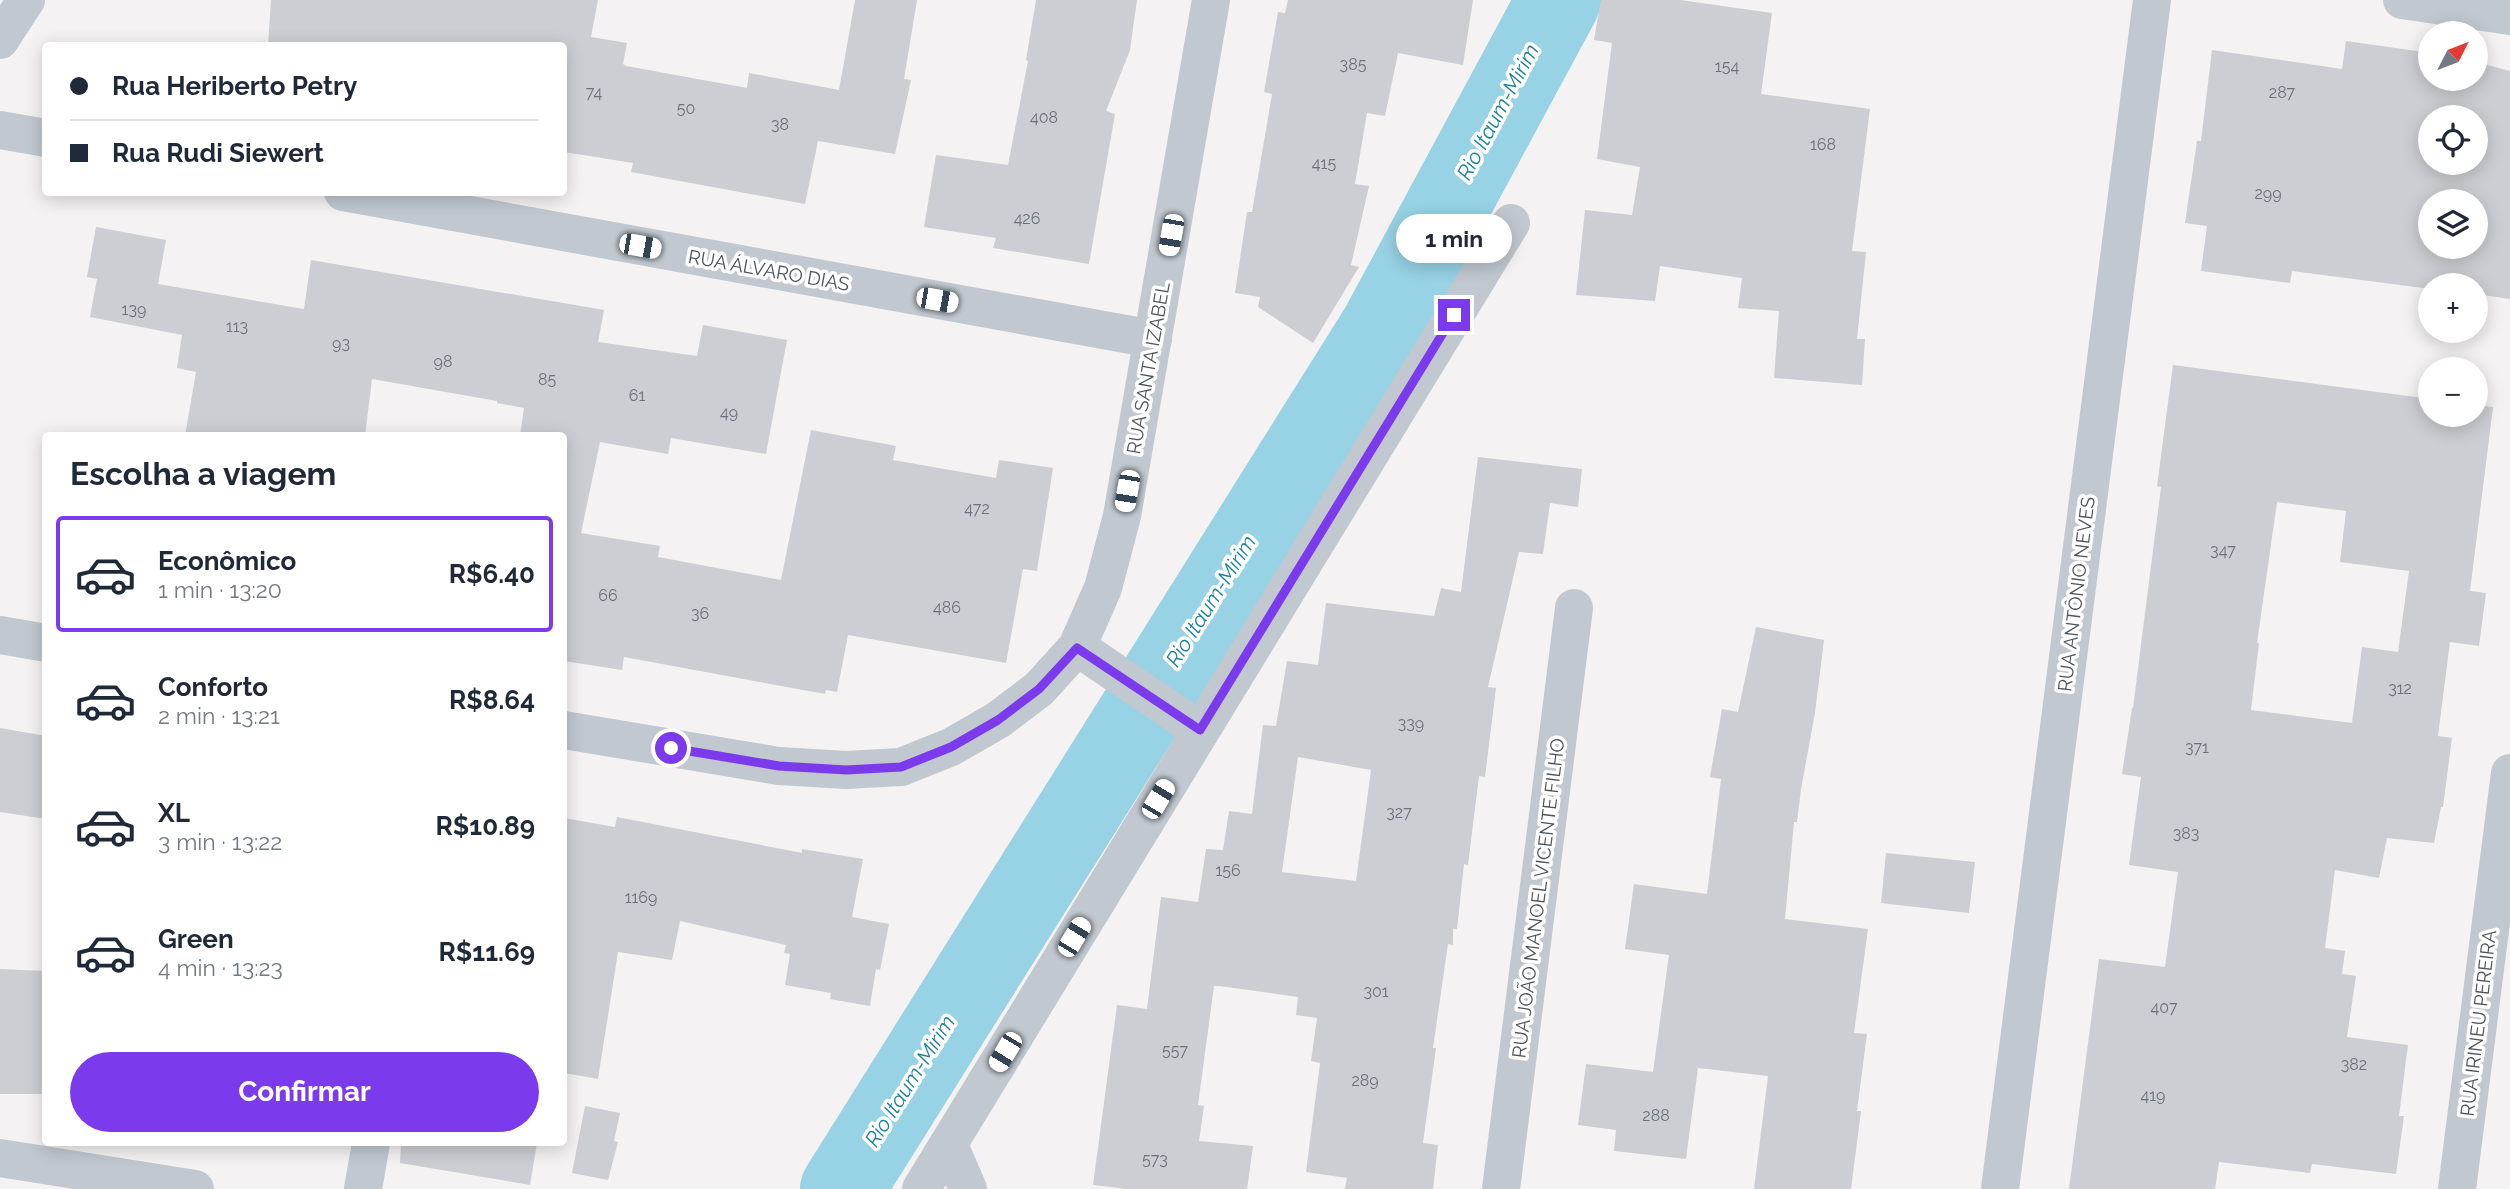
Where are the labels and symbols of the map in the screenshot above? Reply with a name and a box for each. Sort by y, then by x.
north arrow [2418,21,2488,91]
water label: Rio Itaum-Mirim [1451,40,1544,184]
house number: 385 [1340,55,1367,74]
house number: 154 [1715,57,1739,76]
house number: 74 [586,83,602,102]
house number: 287 [2269,83,2296,102]
house number: 50 [677,99,695,118]
house number: 408 [1030,108,1058,127]
house number: 38 [771,115,789,134]
house number: 168 [1810,135,1836,154]
house number: 415 [1312,154,1336,173]
house number: 299 [2254,184,2282,203]
house number: 426 [1014,209,1040,228]
car [1158,212,1185,258]
callout: 1 min [1396,214,1512,262]
car [618,232,663,260]
street label: RUA ÁLVARO DIAS [687,245,851,295]
street label: RUA SANTA IZABEL [1122,280,1174,456]
car [915,286,960,314]
route end [1438,299,1470,331]
house number: 139 [122,300,146,319]
house number: 113 [226,317,248,336]
house number: 93 [332,334,350,353]
house number: 98 [434,352,452,371]
house number: 85 [538,370,556,389]
house number: 61 [629,386,645,405]
house number: 49 [720,403,738,422]
car [1114,468,1141,514]
street label: RUA ANTÔNIO NEVES [2053,495,2099,693]
house number: 472 [964,499,990,518]
water label: Rio Itaum-Mirim [1160,530,1261,671]
house number: 347 [2210,541,2236,560]
house number: 66 [598,586,618,605]
house number: 486 [933,598,961,617]
house number: 36 [691,604,709,623]
house number: 312 [2388,679,2412,698]
house number: 339 [1398,714,1424,733]
route start [655,732,687,764]
street label: RUA JOÃO MANOEL VICENTE FILHO [1507,737,1569,1059]
house number: 371 [2185,738,2209,757]
car [1139,776,1178,822]
house number: 327 [1386,803,1412,822]
house number: 383 [2173,824,2199,843]
house number: 156 [1215,861,1241,880]
house number: 1169 [625,888,657,907]
car [1055,914,1094,960]
street label: RUA IRINEU PEREIRA [2456,928,2500,1118]
house number: 301 [1363,982,1389,1001]
house number: 407 [2151,998,2178,1017]
water label: Rio Itaum-Mirim [859,1010,960,1151]
car [986,1029,1025,1075]
house number: 557 [1162,1041,1188,1060]
house number: 382 [2341,1055,2367,1074]
house number: 289 [1351,1071,1379,1090]
house number: 419 [2141,1086,2165,1105]
house number: 288 [1642,1106,1670,1125]
house number: 573 [1142,1150,1168,1169]

